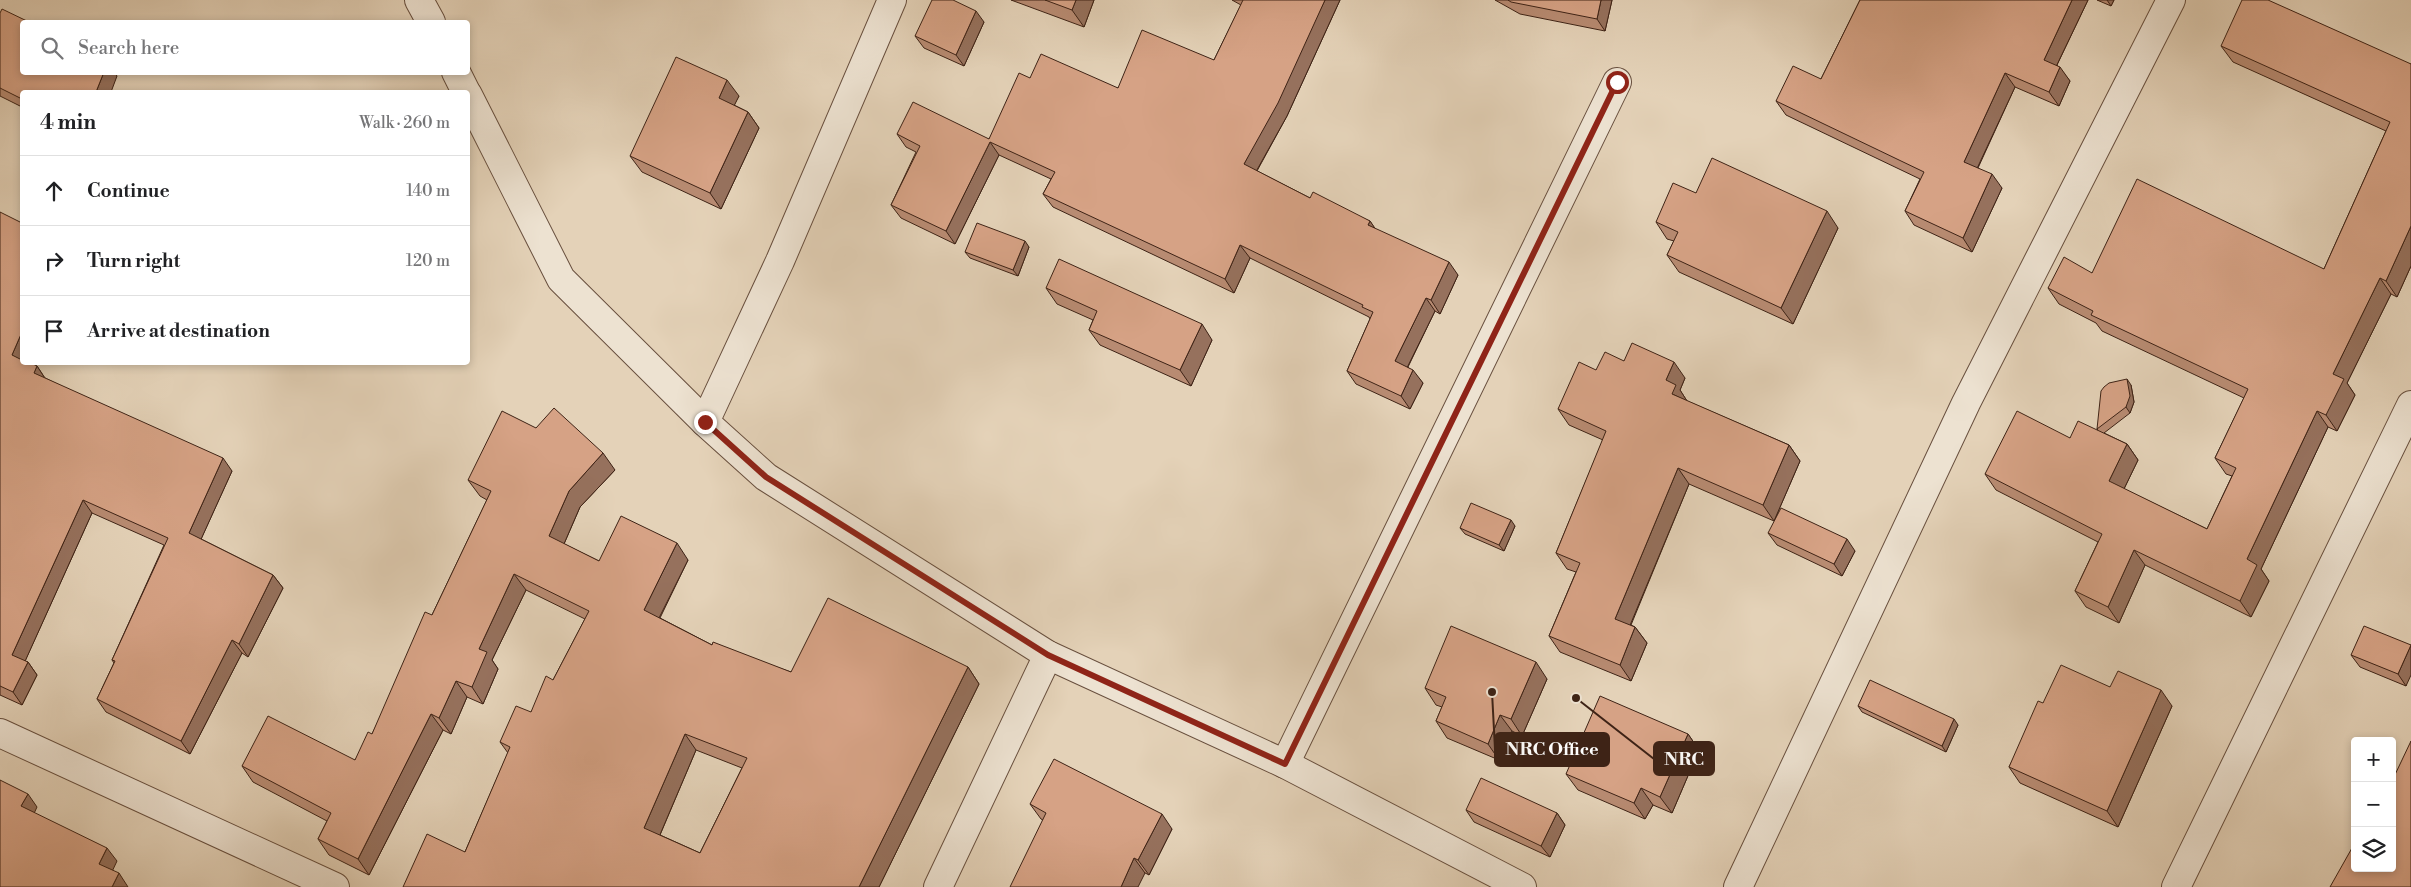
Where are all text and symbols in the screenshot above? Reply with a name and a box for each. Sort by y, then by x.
search box [20,20,470,75]
icon: search [38,34,66,62]
text: Search here [78,36,179,60]
route start [1606,71,1629,94]
text: 4 min [40,110,96,136]
text: Walk · 260 m [359,113,450,133]
icon: ahead [40,177,68,205]
text: Continue [87,179,170,203]
text: 140 m [406,181,450,201]
icon: right [40,247,68,275]
text: Turn right [87,249,180,273]
text: 120 m [406,251,450,271]
icon: arrive [40,317,68,345]
text: Arrive at destination [87,319,270,343]
route end [694,411,717,434]
callout: NRC Office [1495,733,1609,766]
map controls [2351,737,2396,872]
button: + [2351,737,2396,782]
text: NRC Office [1505,738,1599,761]
callout: NRC [1654,742,1714,775]
text: NRC [1664,748,1704,771]
button: − [2351,782,2396,827]
button: layers [2351,827,2396,872]

